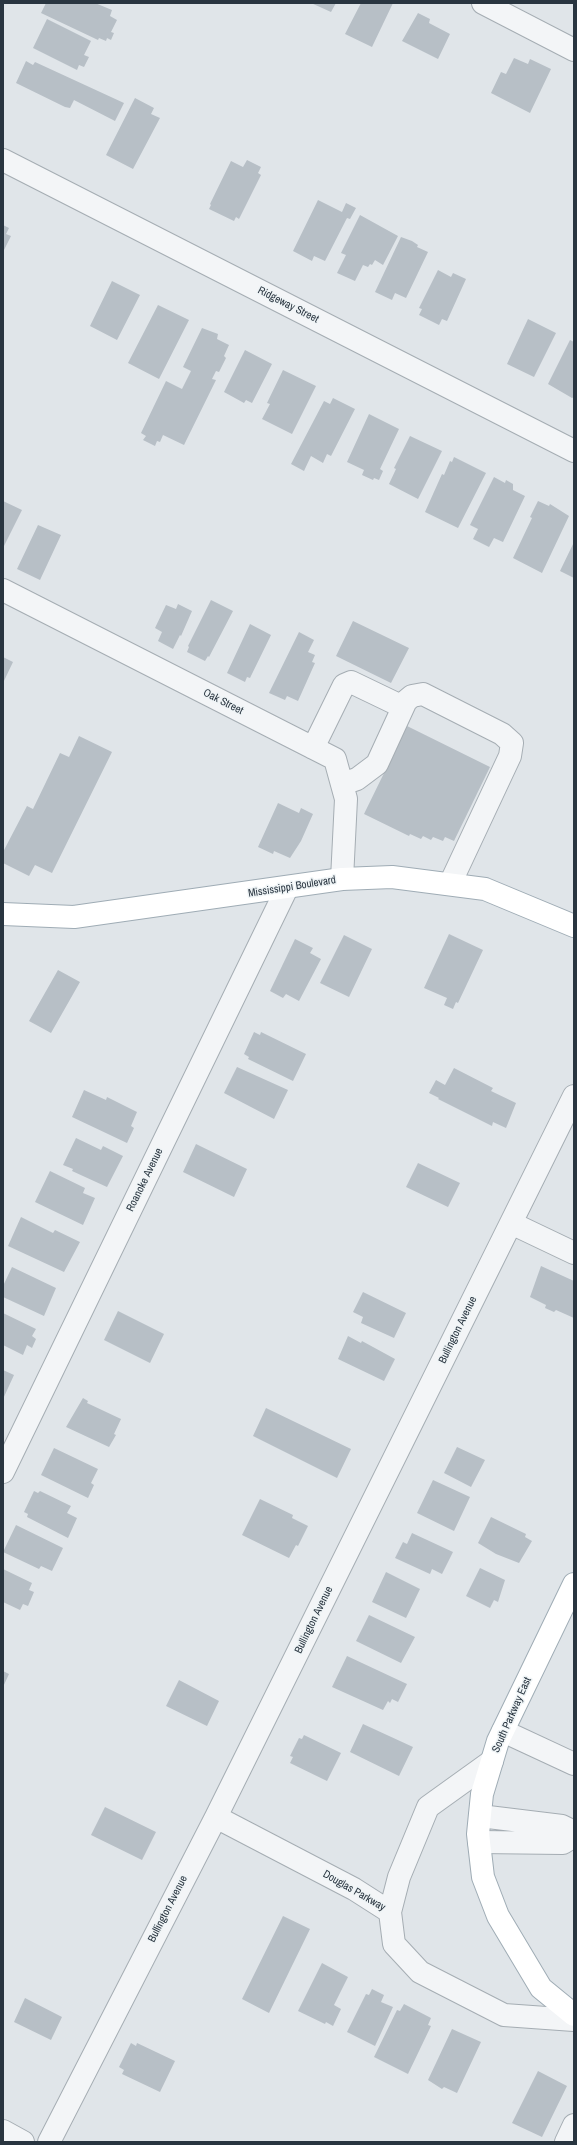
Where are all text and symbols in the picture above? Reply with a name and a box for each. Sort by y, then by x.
street label: Ridgeway Street [255,284,321,326]
street label: Oak Street [201,686,245,718]
street label: Mississippi Boulevard [247,874,337,900]
street label: Roanoke Avenue [124,1146,166,1214]
street label: Bullington Avenue [436,1294,480,1366]
street label: Bullington Avenue [292,1584,336,1656]
street label: South Parkway East [489,1675,535,1755]
street label: Douglas Parkway [320,1868,388,1914]
street label: Bullington Avenue [146,1873,190,1945]

